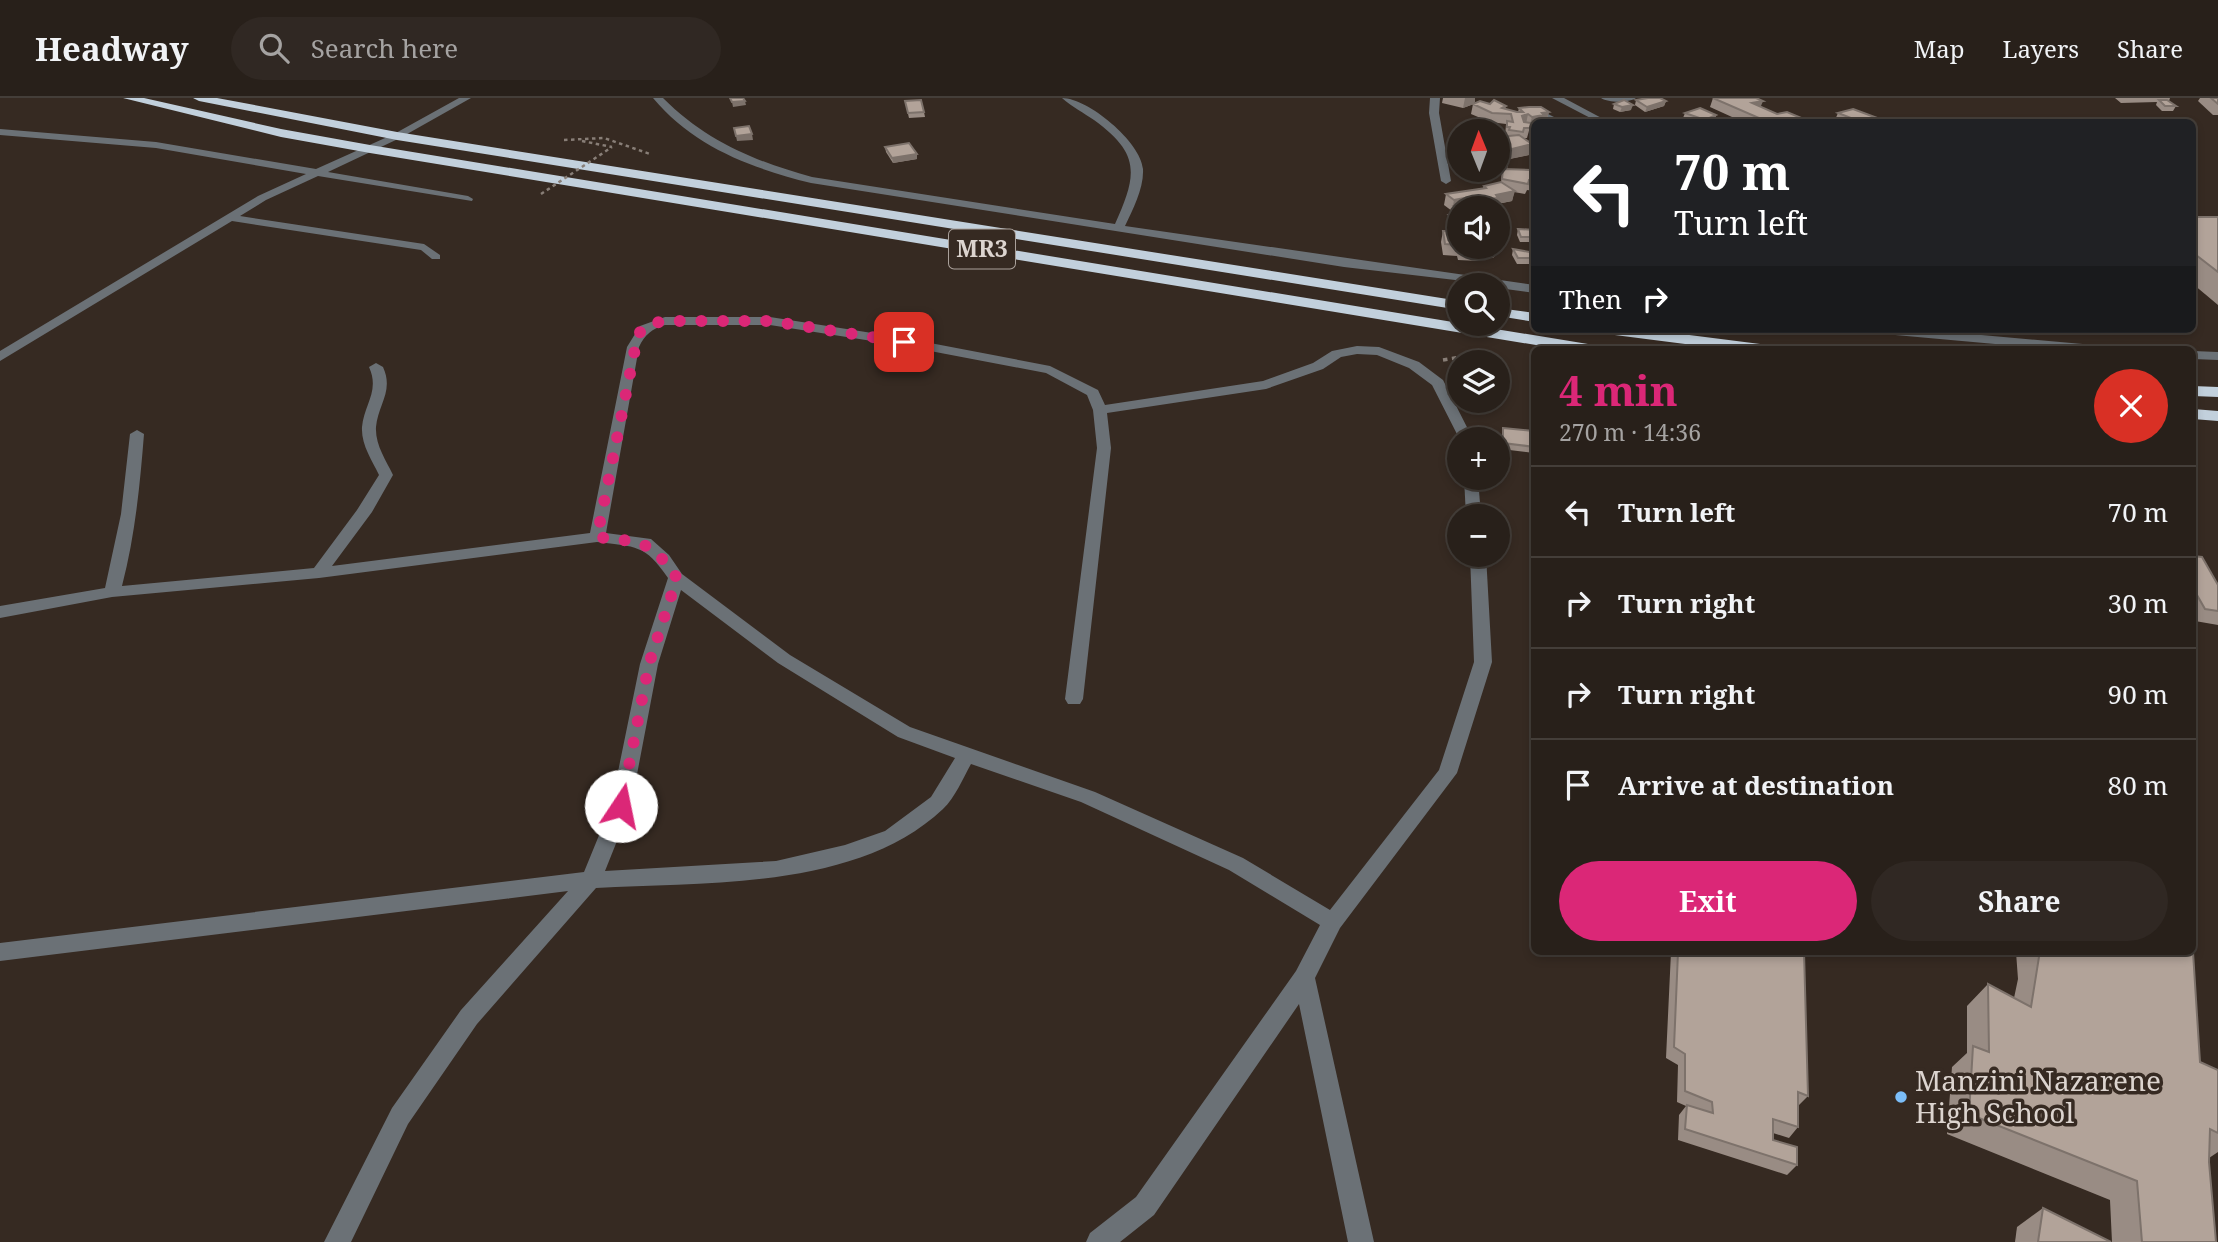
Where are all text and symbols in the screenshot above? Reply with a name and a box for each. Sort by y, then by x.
search box [231,17,721,80]
text: Headway [35,26,189,71]
icon: search [255,29,293,67]
text: Search here [311,30,458,66]
text: Map [1914,32,1965,65]
text: Layers [2003,32,2079,65]
text: Share [2117,32,2183,65]
north arrow [1447,119,1510,182]
map controls [1447,119,1510,567]
text: 70 m [1674,138,1790,204]
icon: left [1559,147,1650,238]
button: sound [1447,196,1510,259]
text: Turn left [1674,201,1808,244]
road number: MR3 [949,230,1015,268]
button: search [1447,273,1510,336]
icon: right [1636,280,1674,318]
text: Then [1559,281,1622,317]
pin [874,312,934,372]
icon: arrive [885,323,923,361]
button: layers [1447,350,1510,413]
text: 4 min [1559,361,1678,418]
button: close [2094,369,2168,443]
text: 270 m · 14:36 [1559,416,1701,448]
button: + [1447,427,1510,490]
icon: left [1559,493,1597,531]
text: Turn left [1618,494,1735,530]
text: 70 m [2108,494,2168,530]
button: − [1447,504,1510,567]
icon: right [1559,584,1597,622]
text: Turn right [1618,585,1755,621]
text: 30 m [2108,585,2168,621]
icon: right [1559,675,1597,713]
text: Turn right [1618,676,1755,712]
text: 90 m [2108,676,2168,712]
icon: arrive [1559,766,1597,804]
text: Arrive at destination [1618,767,1894,803]
text: 80 m [2108,767,2168,803]
position arrow [584,769,658,843]
button: Exit [1559,861,1857,941]
button: Share [1871,861,2168,941]
place label: Manzini Nazarene High School [1915,1061,2161,1131]
marker: Manzini Nazarene High School [1893,1089,1909,1105]

